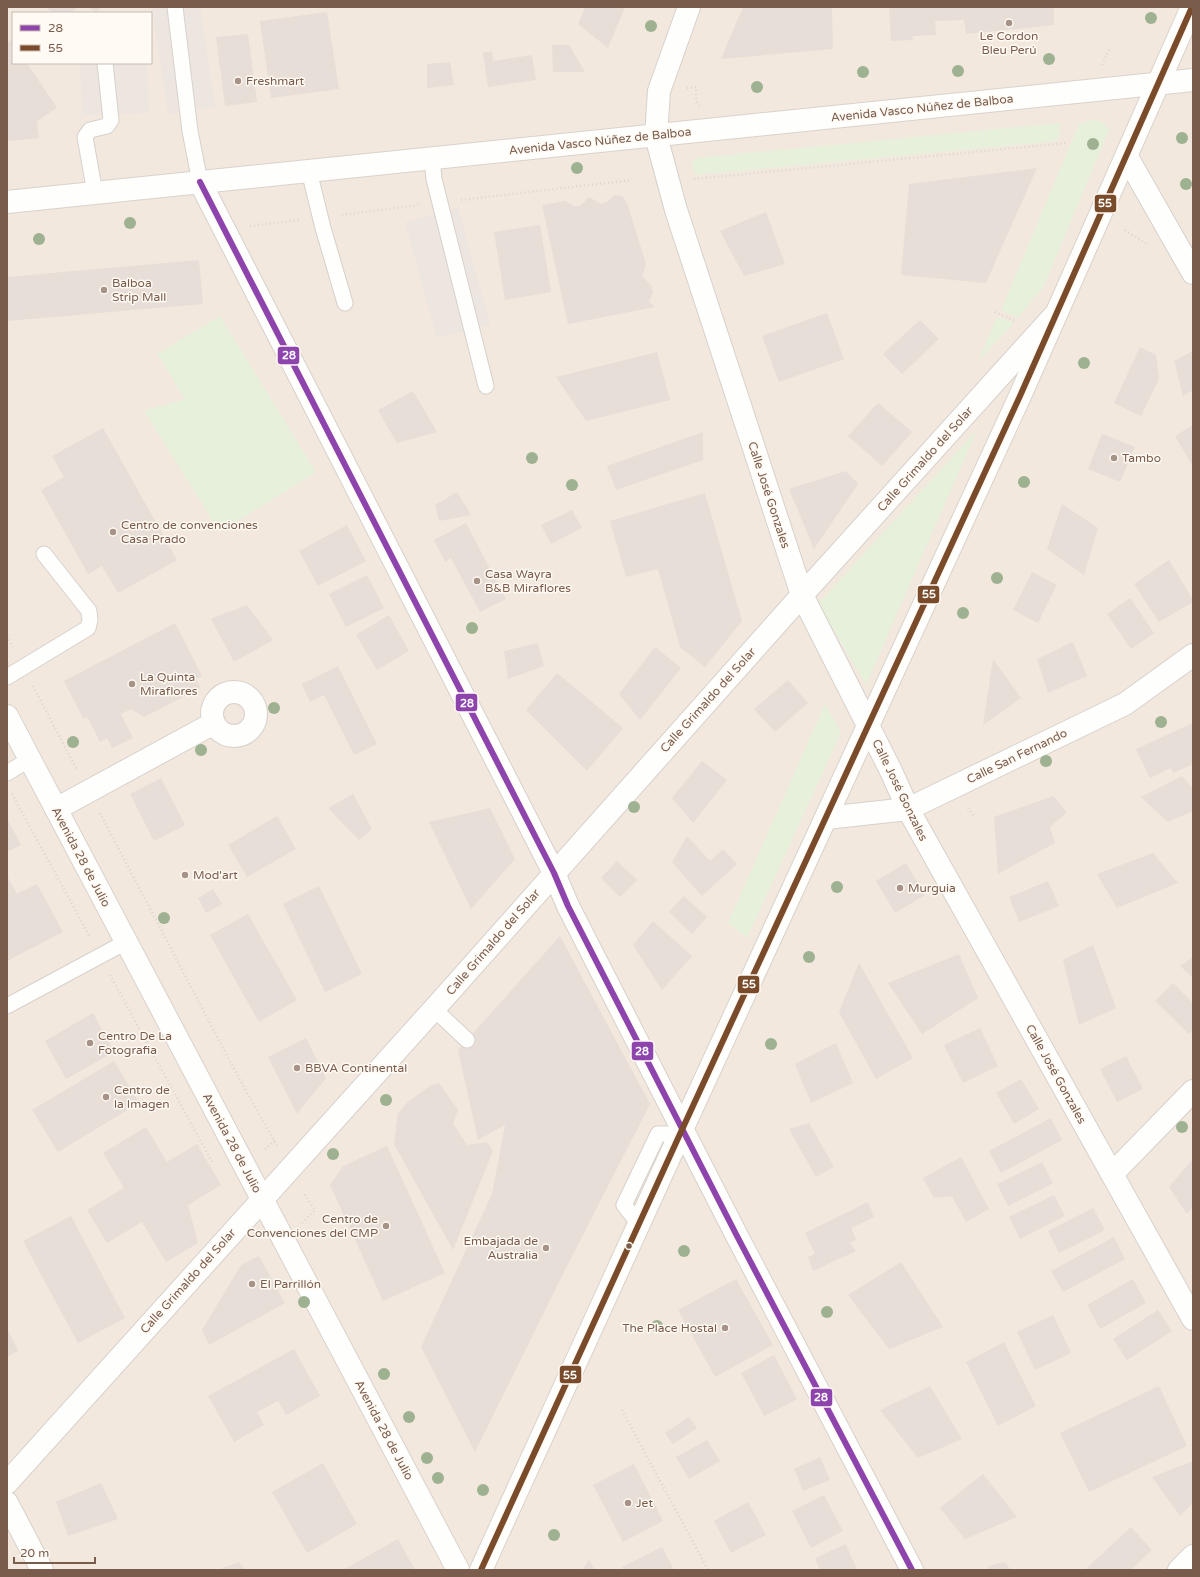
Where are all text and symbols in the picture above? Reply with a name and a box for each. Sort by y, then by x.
legend [12,12,152,64]
marker: Le Cordon Bleu Perú [1004,18,1014,28]
text: 28 [48,21,63,35]
place label: Le Cordon Bleu Perú [980,29,1038,57]
text: 55 [48,41,63,55]
place label: Freshmart [246,74,305,88]
marker: Freshmart [233,76,243,86]
street label: Avenida Vasco Núñez de Balboa [830,91,1014,125]
street label: Avenida Vasco Núñez de Balboa [508,124,692,158]
line badge: 55 [1094,194,1117,213]
text: 55 [1098,197,1112,210]
place label: Balboa Strip Mall [112,276,166,304]
marker: Balboa Strip Mall [99,285,109,295]
line badge: 28 [277,346,300,365]
text: 28 [282,349,296,362]
street label: Calle Grimaldo del Solar [874,404,976,514]
street label: Calle José Gonzales [745,440,793,550]
place label: Tambo [1122,451,1161,465]
marker: Tambo [1109,453,1119,463]
place label: Centro de convenciones Casa Prado [121,518,258,546]
marker: Centro de convenciones Casa Prado [108,527,118,537]
place label: Casa Wayra B&B Miraflores [485,567,571,595]
marker: Casa Wayra B&B Miraflores [472,576,482,586]
line badge: 55 [917,585,940,604]
text: 55 [922,588,936,601]
street label: Calle Grimaldo del Solar [657,645,759,755]
place label: La Quinta Miraflores [140,670,198,698]
marker: La Quinta Miraflores [127,679,137,689]
line badge: 28 [455,693,478,712]
text: 28 [460,697,474,710]
street label: Calle San Fernando [965,726,1069,786]
street label: Calle José Gonzales [869,737,931,843]
street label: Avenida 28 de Julio [49,805,113,909]
place label: Mod'art [193,868,238,882]
marker: Mod'art [180,870,190,880]
place label: Murguia [908,881,956,895]
marker: Murguia [895,883,905,893]
street label: Calle Grimaldo del Solar [443,886,543,998]
line badge: 55 [737,975,760,994]
text: 55 [742,978,756,991]
street label: Calle José Gonzales [1023,1022,1089,1126]
place label: Centro De La Fotografia [98,1029,172,1057]
marker: Centro De La Fotografia [85,1038,95,1048]
line badge: 28 [631,1041,654,1061]
text: 28 [635,1045,649,1058]
place label: BBVA Continental [305,1061,407,1075]
marker: BBVA Continental [292,1063,302,1073]
place label: Centro de la Imagen [114,1083,170,1111]
street label: Avenida 28 de Julio [200,1091,264,1195]
marker: Centro de la Imagen [101,1092,111,1102]
place label: Centro de Convenciones del CMP [247,1212,378,1240]
marker: Centro de Convenciones del CMP [381,1221,391,1231]
street label: Calle Grimaldo del Solar [137,1226,239,1336]
place label: Embajada de Australia [464,1234,538,1262]
unlabelled marker [624,1241,634,1251]
marker: Embajada de Australia [541,1243,551,1253]
place label: El Parrillón [260,1277,321,1291]
marker: El Parrillón [247,1279,257,1289]
place label: The Place Hostal [622,1321,717,1335]
marker: The Place Hostal [720,1323,730,1333]
line badge: 55 [559,1365,582,1384]
text: 55 [563,1369,577,1382]
street label: Avenida 28 de Julio [352,1378,416,1482]
line badge: 28 [810,1388,833,1407]
text: 28 [814,1391,828,1404]
place label: Jet [636,1496,653,1510]
marker: Jet [623,1498,633,1508]
scale bar [14,1539,95,1565]
text: 20 m [20,1546,49,1560]

